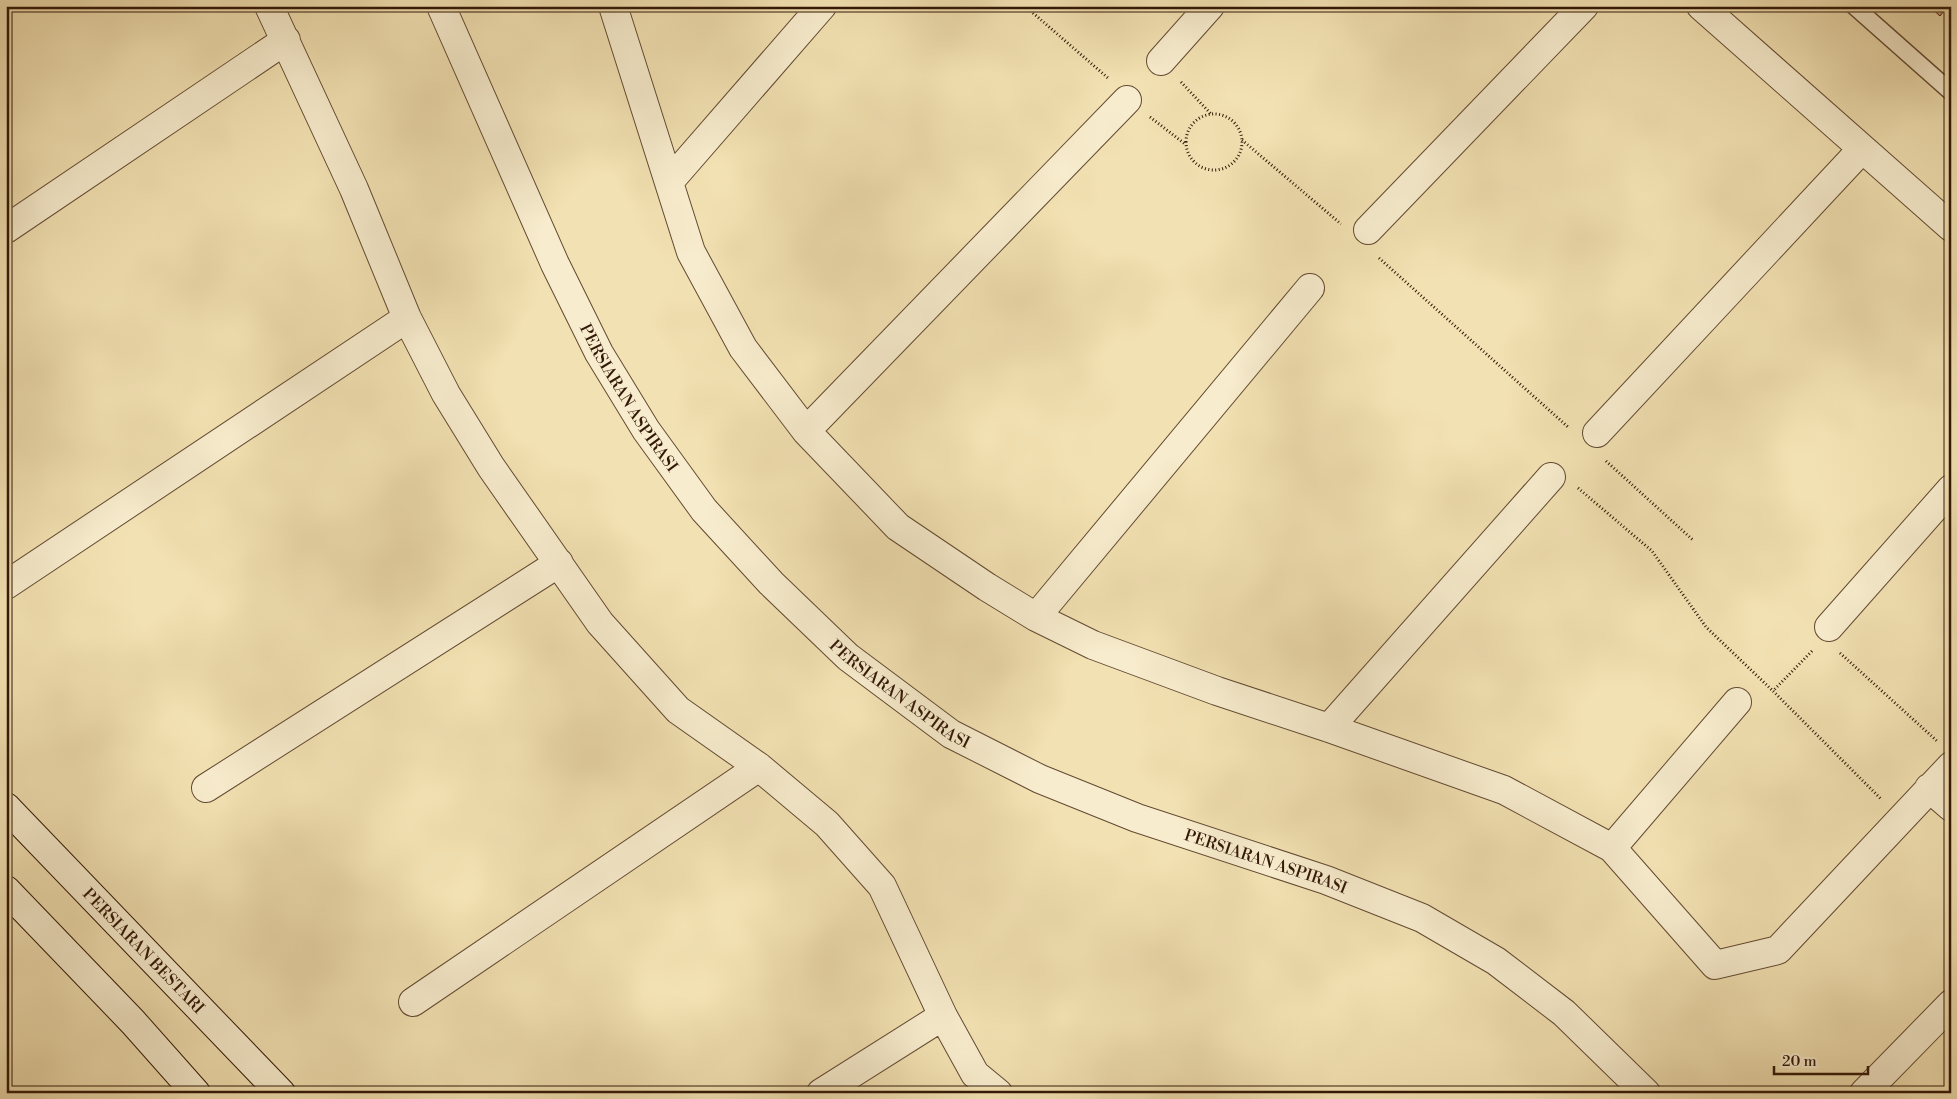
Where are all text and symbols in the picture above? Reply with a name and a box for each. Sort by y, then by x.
street label: PERSIARAN ASPIRASI [575,321,682,476]
street label: PERSIARAN ASPIRASI [825,636,973,753]
street label: PERSIARAN ASPIRASI [1182,825,1350,898]
street label: PERSIARAN BESTARI [78,884,208,1018]
scale bar [1774,1044,1868,1076]
text: 20 m [1782,1052,1817,1071]

